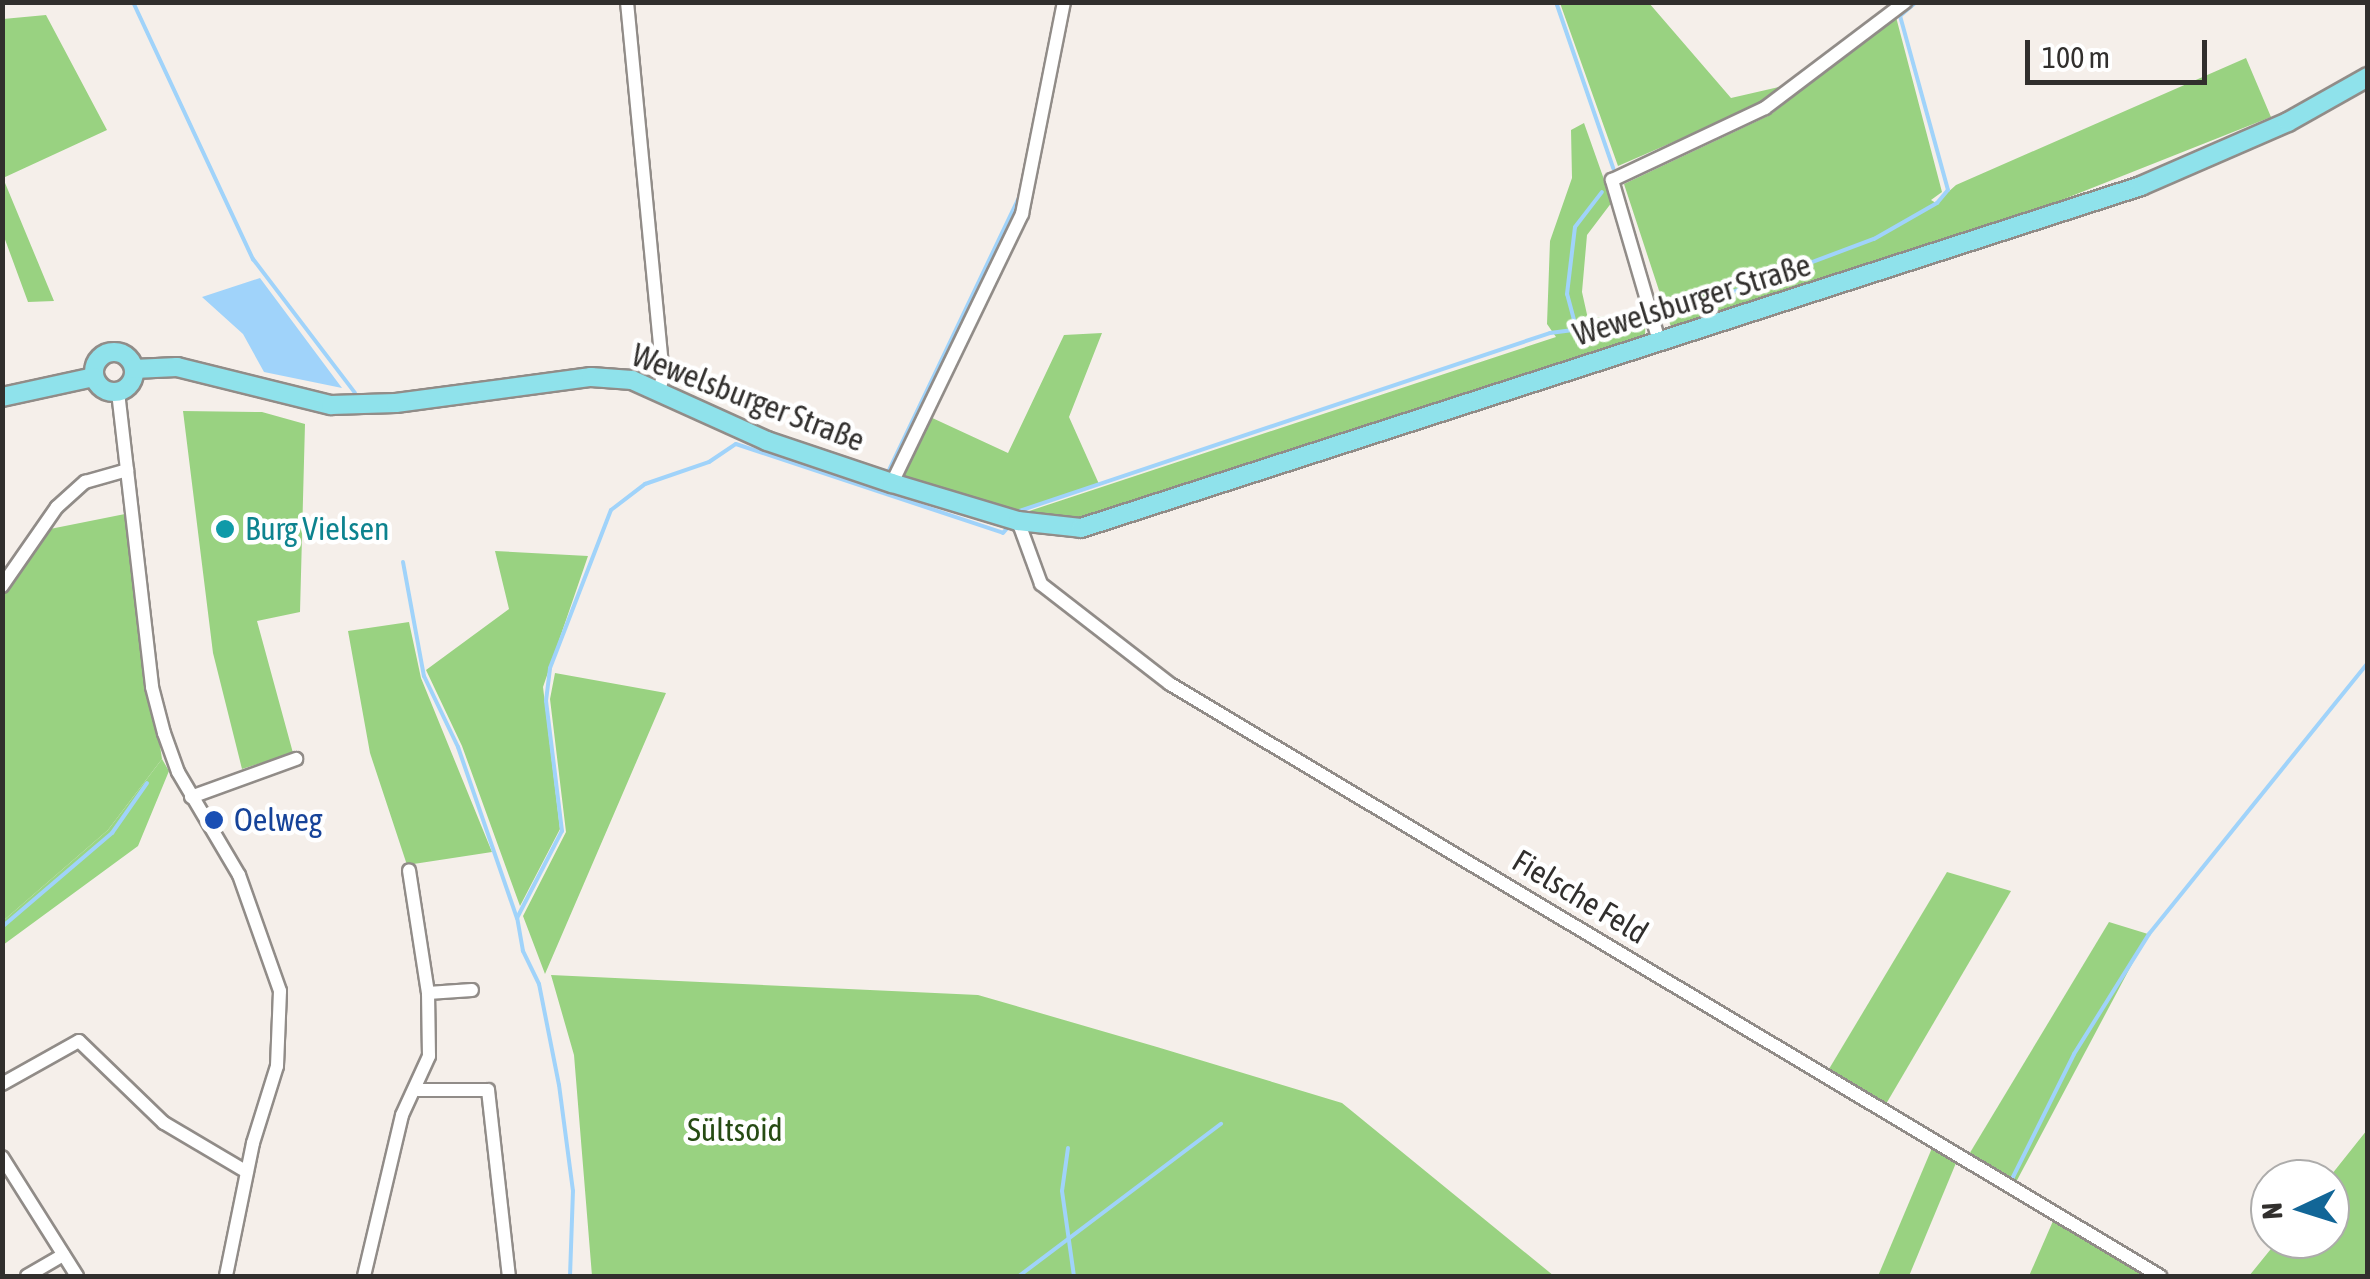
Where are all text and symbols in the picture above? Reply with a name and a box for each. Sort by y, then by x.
scale bar [2030,20,2212,82]
text: 100 m [2042,40,2110,74]
street label: Wewelsburger Straße [1569,246,1815,354]
street label: Wewelsburger Straße [626,336,870,460]
place label: Burg Vielsen [245,510,390,548]
marker: Burg Vielsen [214,518,236,540]
place label: Oelweg [234,801,322,839]
marker: Oelweg [203,809,225,831]
street label: Fielsche Feld [1505,842,1655,952]
park label: Sültsoid [687,1111,783,1149]
north arrow [2250,1159,2350,1259]
text: N [2256,1202,2289,1220]

